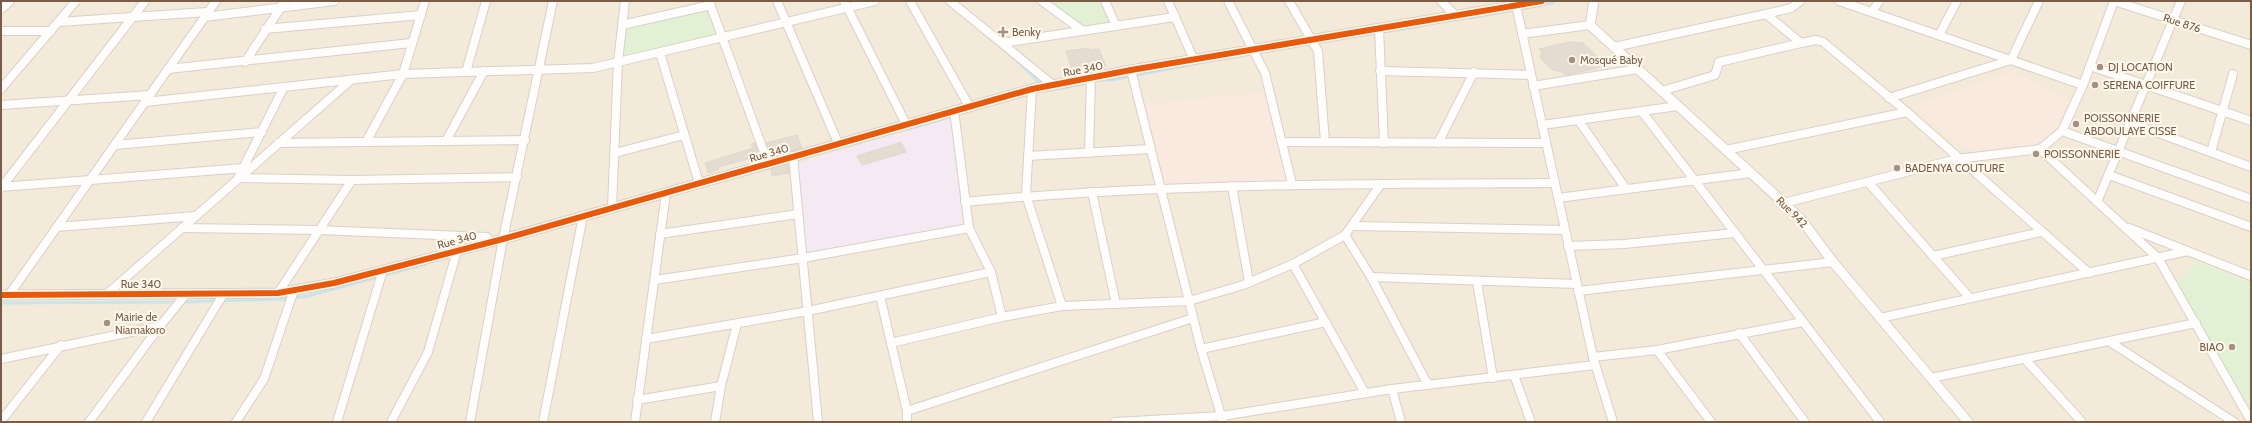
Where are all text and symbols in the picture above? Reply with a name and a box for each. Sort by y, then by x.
street label: Rue 876 [2161,10,2203,36]
place label: Benky [1012,25,1041,39]
marker: Benky [997,26,1009,38]
place label: Mosqué Baby [1580,53,1643,67]
marker: Mosqué Baby [1567,55,1577,65]
street label: Rue 340 [1062,58,1104,80]
place label: DJ LOCATION [2108,60,2173,74]
marker: DJ LOCATION [2095,62,2105,72]
place label: SERENA COIFFURE [2103,78,2195,92]
marker: SERENA COIFFURE [2090,80,2100,90]
place label: POISSONNERIE ABDOULAYE CISSE [2084,111,2177,138]
marker: POISSONNERIE ABDOULAYE CISSE [2071,119,2081,129]
street label: Rue 340 [748,141,791,165]
place label: POISSONNERIE [2044,147,2120,161]
marker: POISSONNERIE [2031,149,2041,159]
place label: BADENYA COUTURE [1905,161,2005,175]
marker: BADENYA COUTURE [1892,163,1902,173]
street label: Rue 942 [1773,193,1811,231]
street label: Rue 340 [436,228,479,252]
street label: Rue 340 [121,277,161,291]
place label: Mairie de Niamakoro [115,310,165,337]
marker: Mairie de Niamakoro [102,318,112,328]
place label: BIAO [2200,340,2225,354]
marker: BIAO [2227,342,2237,352]

